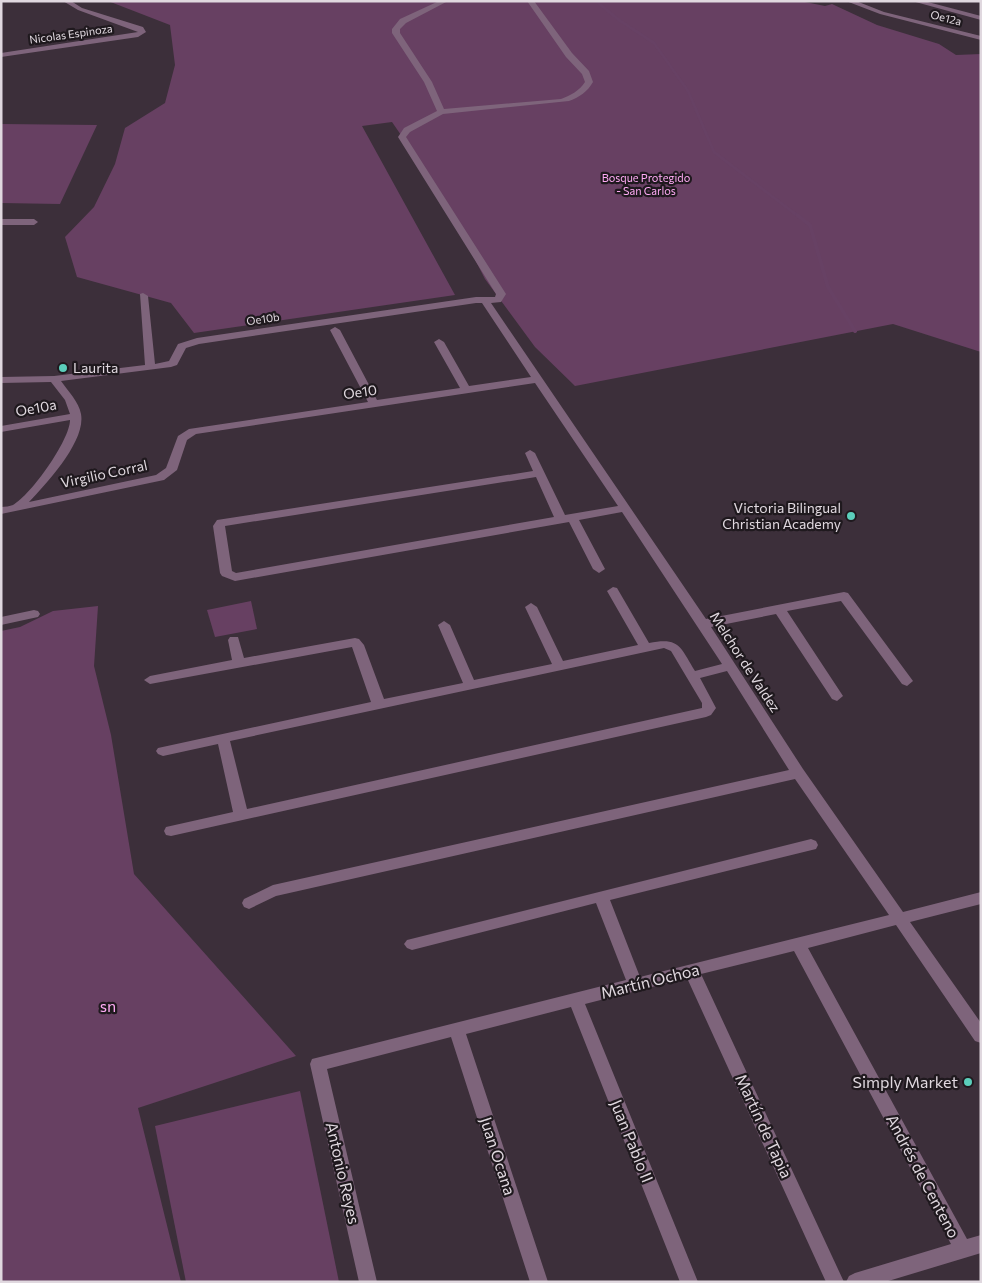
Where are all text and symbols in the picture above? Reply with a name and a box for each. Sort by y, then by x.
street label: Oe12a [929,7,963,28]
street label: Nicolas Espinoza [29,21,113,46]
park label: Bosque Protegido - San Carlos [602,171,691,197]
street label: Oe10b [246,310,280,327]
place label: Laurita [73,359,118,376]
marker: Laurita [57,362,69,374]
street label: Oe10 [342,381,378,402]
street label: Oe10a [14,396,58,419]
street label: Virgilio Corral [59,456,149,491]
place label: Victoria Bilingual Christian Academy [722,499,841,532]
marker: Victoria Bilingual Christian Academy [845,510,857,522]
street label: Melchor de Valdez [707,608,784,715]
street label: Martín Ochoa [599,959,701,1002]
park label: sn [100,996,116,1015]
street label: Martín de Tapia [732,1071,797,1181]
place label: Simply Market [853,1072,958,1091]
marker: Simply Market [962,1076,974,1088]
street label: Juan Pablo II [607,1097,658,1185]
street label: Andrés de Centeno [883,1111,964,1241]
street label: Juan Ocana [477,1114,520,1197]
street label: Antonio Reyes [323,1120,364,1226]

